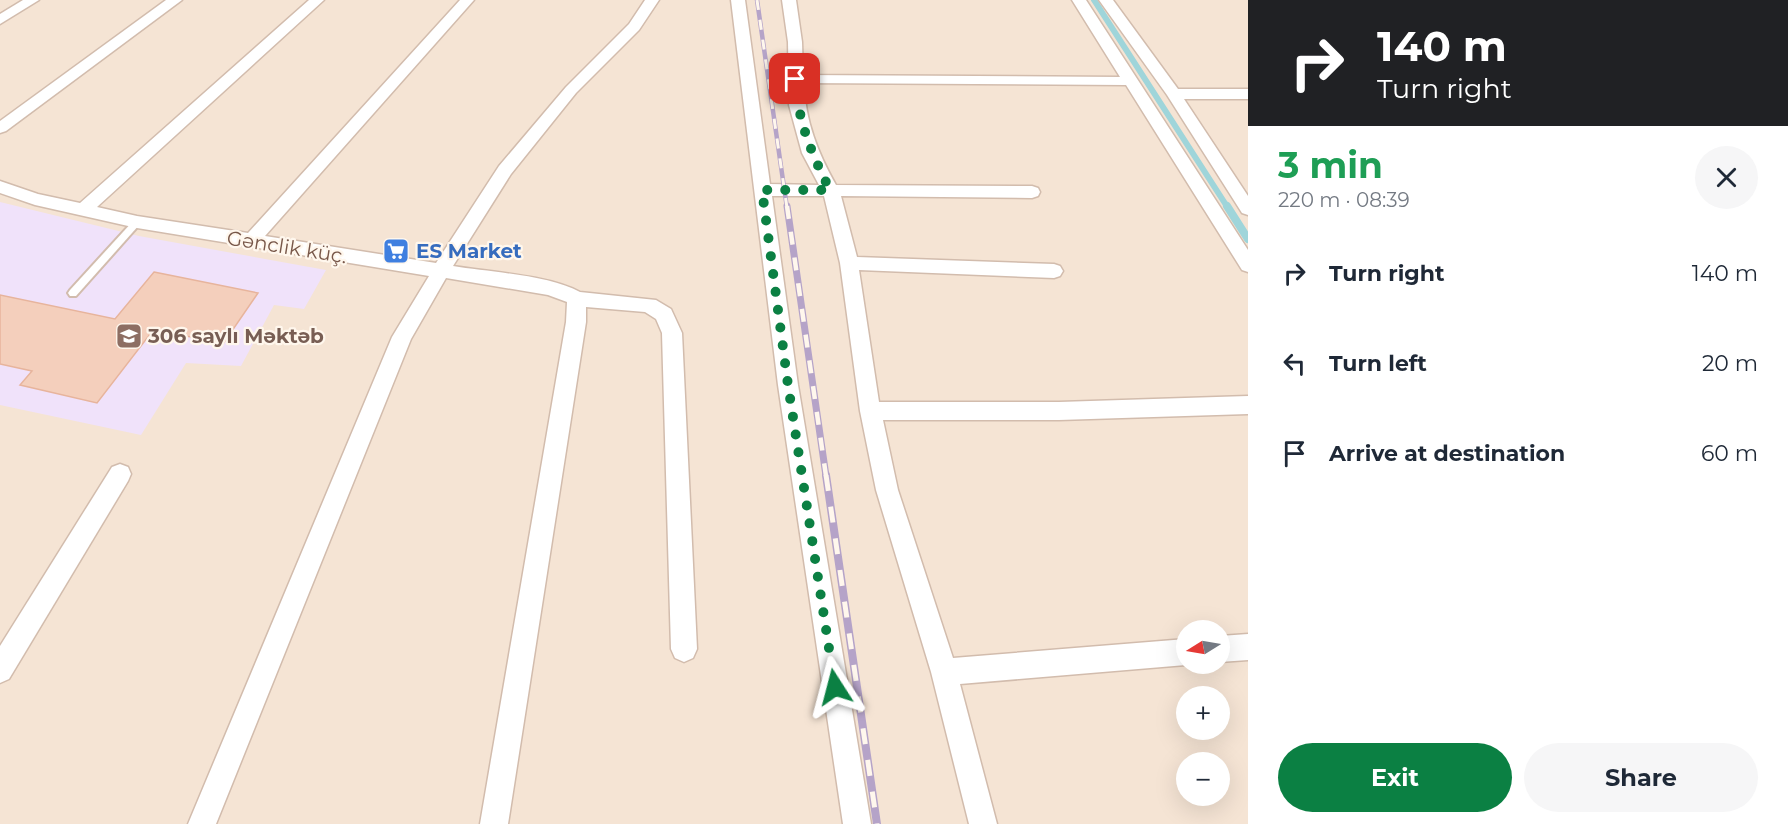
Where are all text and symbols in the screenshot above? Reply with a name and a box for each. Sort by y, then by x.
text: 140 m [1377,20,1507,72]
icon: right [1278,24,1356,102]
pin [769,53,820,104]
icon: arrive [778,62,811,95]
text: Turn right [1377,72,1512,105]
text: 3 min [1278,143,1383,187]
button: close [1695,146,1758,209]
text: 220 m · 08:39 [1278,188,1410,212]
street label: Gənclik küç. [225,226,349,268]
supermarket icon: ES Market [381,236,411,266]
place label: ES Market [416,239,522,263]
icon: right [1278,257,1311,290]
text: Turn right [1329,260,1444,287]
text: 140 m [1692,260,1758,287]
school or university icon: 306 saylı Məktəb [114,321,144,351]
place label: 306 saylı Məktəb [147,324,324,348]
icon: left [1278,347,1311,380]
text: Turn left [1329,350,1427,377]
text: 20 m [1702,350,1758,377]
icon: arrive [1278,437,1311,470]
text: Arrive at destination [1329,440,1565,467]
text: 60 m [1701,440,1758,467]
north arrow [1176,620,1230,674]
map controls [1176,620,1230,806]
position arrow [803,655,867,719]
button: + [1176,686,1230,740]
button: Exit [1278,743,1512,812]
button: Share [1524,743,1758,812]
button: − [1176,752,1230,806]

